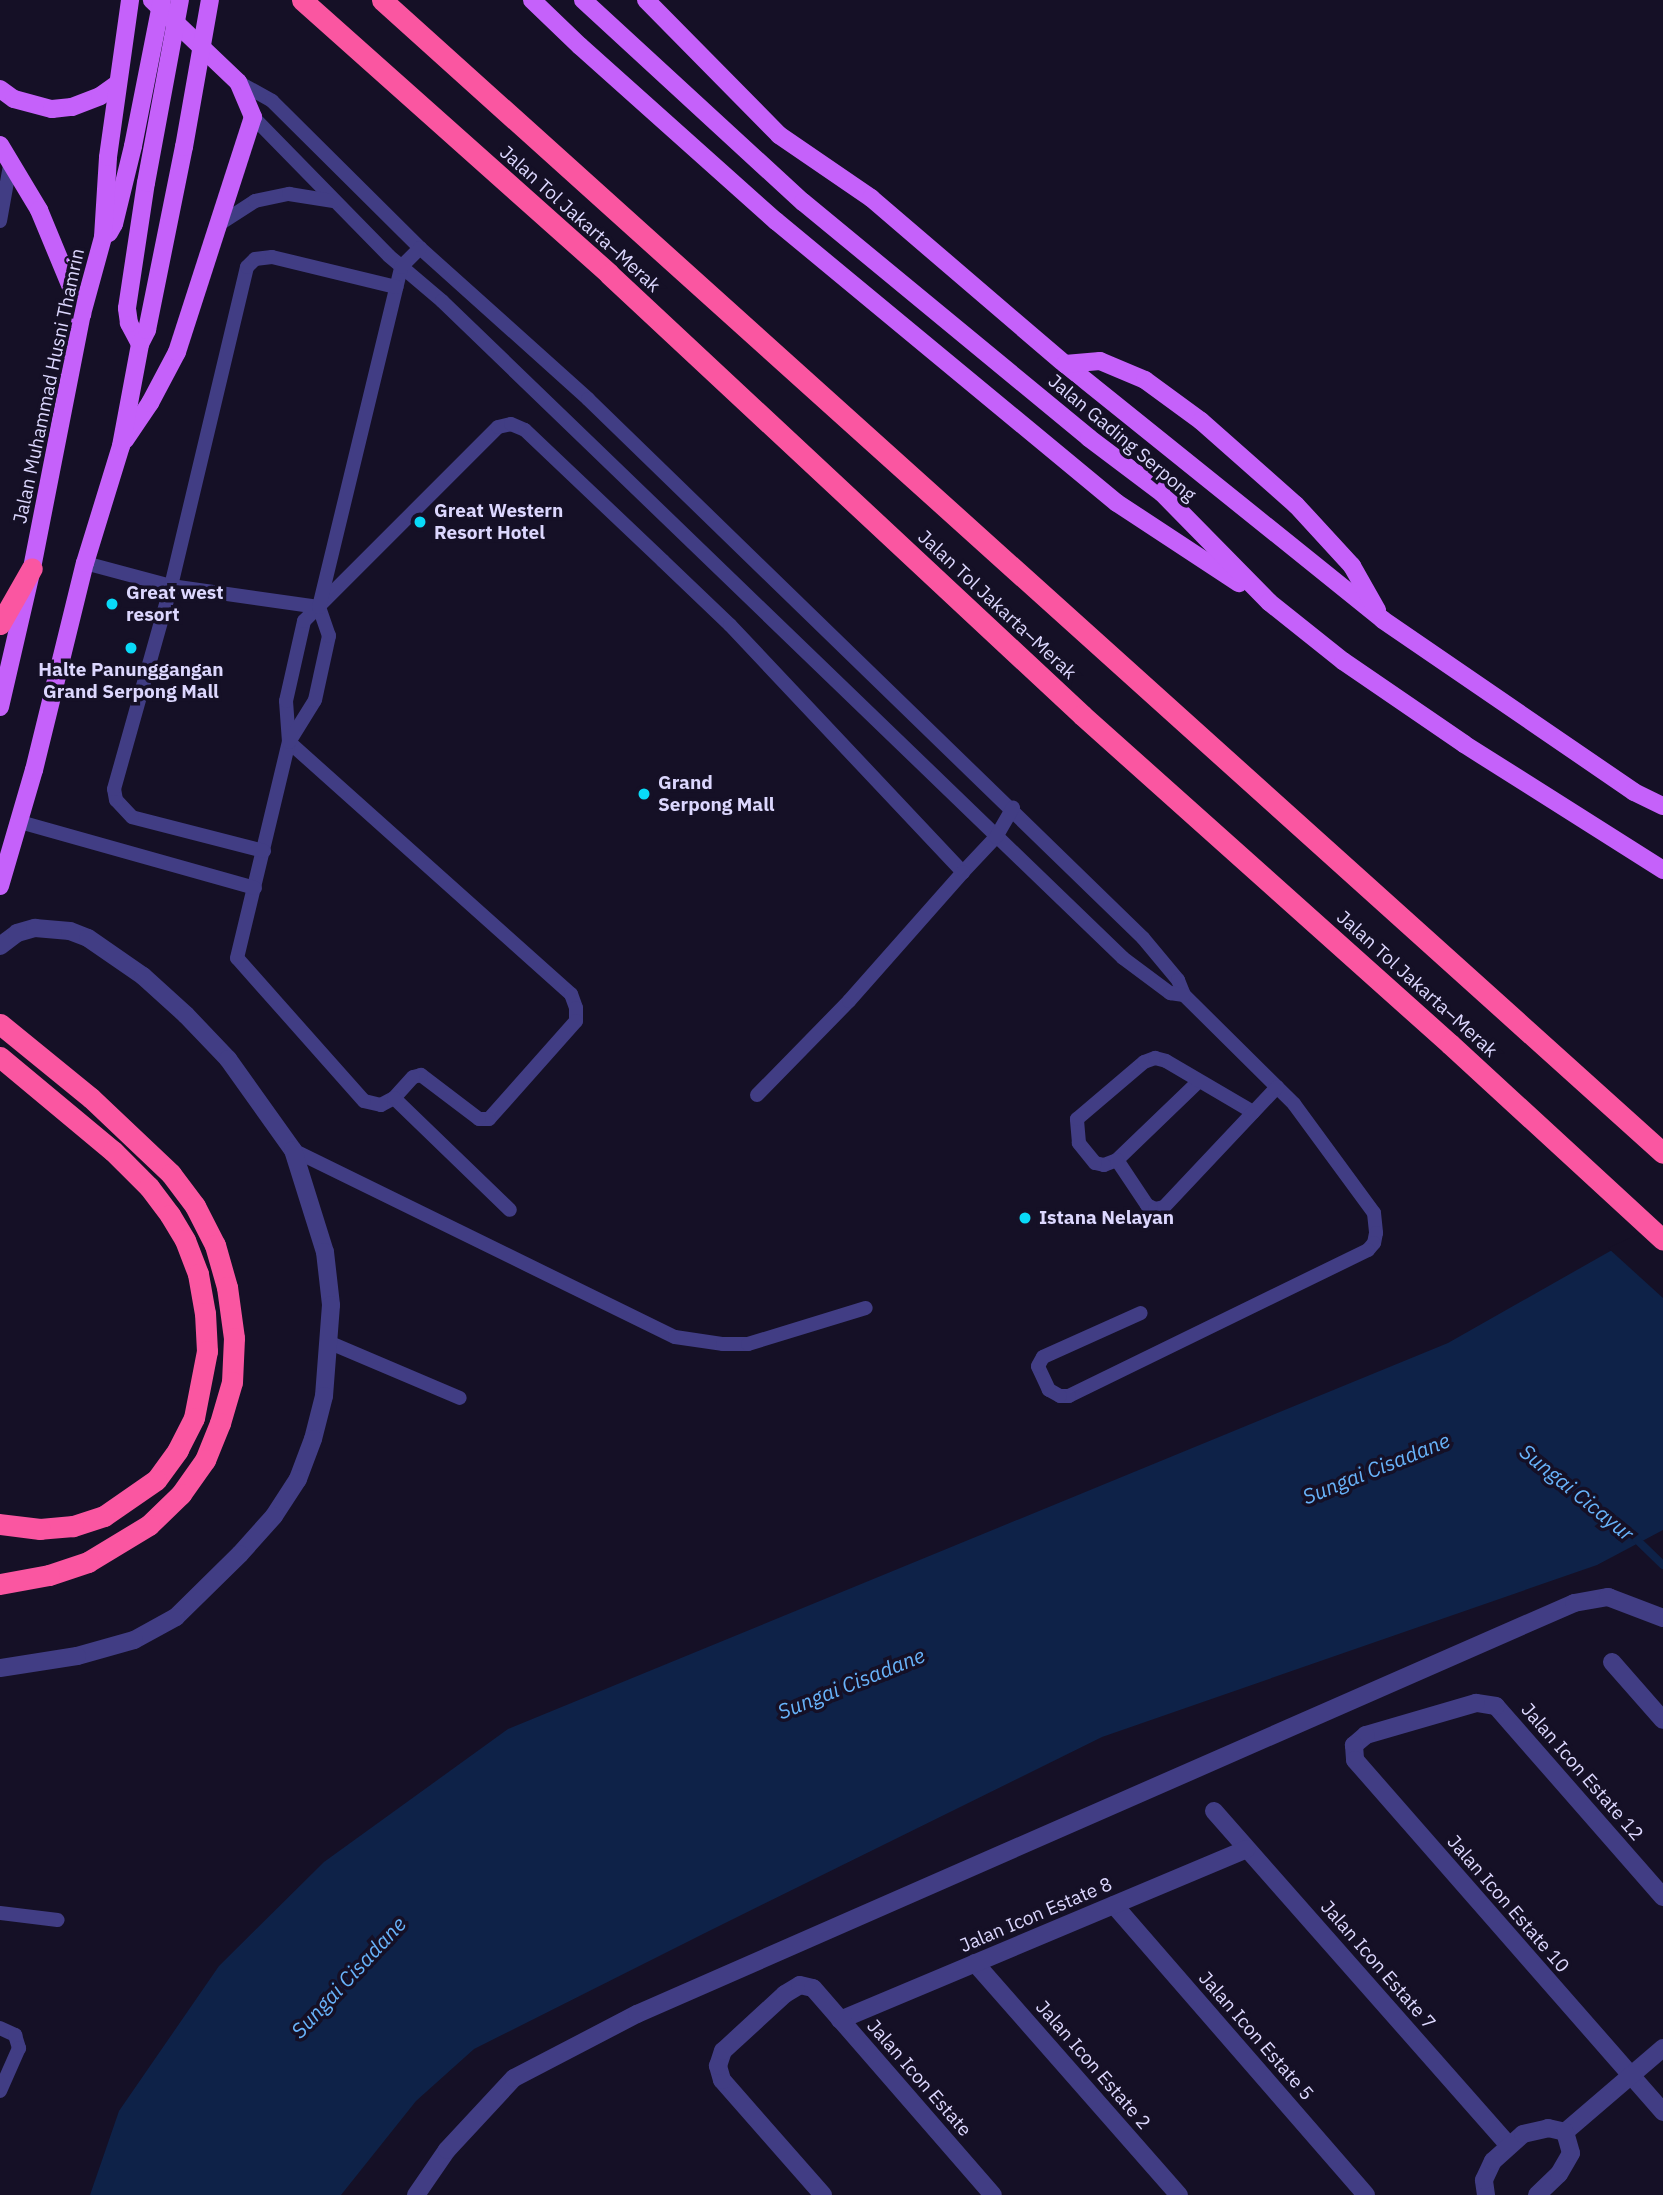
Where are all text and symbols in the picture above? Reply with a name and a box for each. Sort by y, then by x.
street label: Jalan Tol Jakarta–Merak [495,141,665,297]
street label: Jalan Muhammad Husni Thamrin [9,246,89,526]
street label: Jalan Gading Serpong [1044,370,1200,506]
place label: Great Western Resort Hotel [434,500,563,544]
marker: Great Western Resort Hotel [412,514,428,530]
street label: Jalan Tol Jakarta–Merak [913,526,1081,684]
place label: Great west resort [126,582,224,626]
marker: Great west resort [104,596,120,612]
marker: Halte Panunggangan Grand Serpong Mall [123,640,139,656]
place label: Halte Panunggangan Grand Serpong Mall [38,659,224,703]
place label: Grand Serpong Mall [658,772,775,816]
marker: Grand Serpong Mall [636,786,652,802]
street label: Jalan Tol Jakarta–Merak [1332,906,1502,1062]
place label: Istana Nelayan [1039,1207,1174,1229]
marker: Istana Nelayan [1017,1210,1033,1226]
water label: Sungai Cisadane [1299,1427,1453,1509]
water label: Sungai Cicayur [1515,1438,1639,1546]
water label: Sungai Cisadane [774,1642,928,1724]
street label: Jalan Icon Estate 12 [1516,1699,1648,1845]
street label: Jalan Icon Estate 10 [1442,1831,1574,1977]
street label: Jalan Icon Estate 8 [956,1873,1116,1957]
street label: Jalan Icon Estate 7 [1316,1896,1440,2034]
water label: Sungai Cisadane [285,1911,411,2043]
street label: Jalan Icon Estate 5 [1194,1967,1318,2105]
street label: Jalan Icon Estate 2 [1031,1996,1155,2134]
street label: Jalan Icon Estate [862,2015,976,2141]

